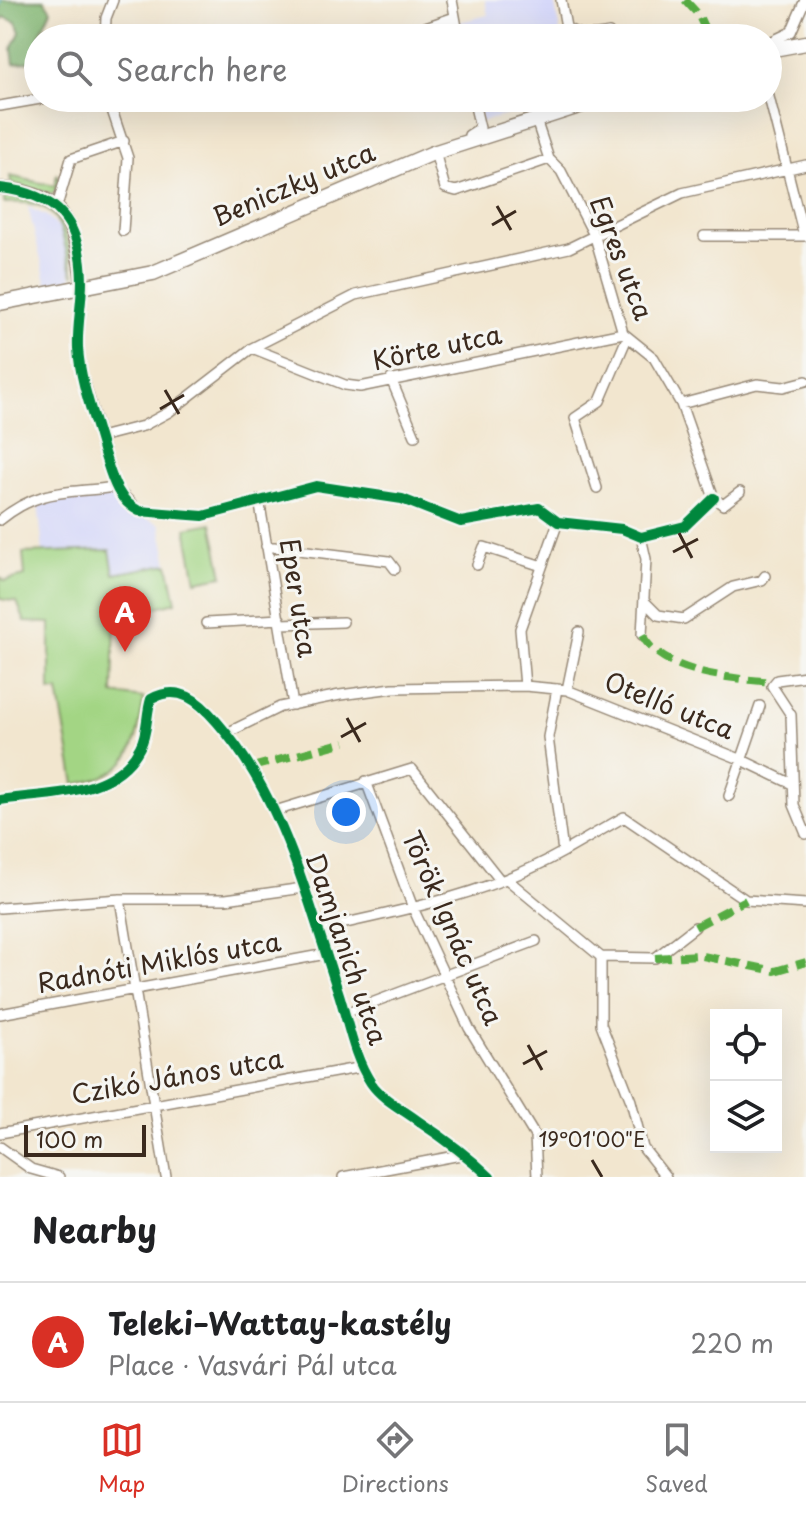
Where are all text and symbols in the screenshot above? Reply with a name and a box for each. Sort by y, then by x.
search box [24,24,782,112]
icon: search [52,46,96,90]
text: Search here [116,46,288,91]
street label: Beniczky utca [206,132,382,235]
street label: Egres utca [581,190,664,326]
street label: Körte utca [369,314,506,379]
street label: Eper utca [271,536,328,661]
pin: A [99,586,151,652]
street label: Otelló utca [599,661,741,749]
your location [326,792,366,832]
street label: Török Ignác utca [393,824,514,1031]
street label: Damjanich utca [296,847,399,1051]
street label: Radnóti Miklós utca [34,921,285,1002]
map controls [710,1009,782,1153]
button: locate [710,1009,782,1081]
street label: Czikó János utca [68,1038,286,1113]
button: layers [710,1081,782,1153]
scale bar [24,1121,146,1157]
text: 100 m [36,1122,103,1155]
text: 19°01'00"E [538,1124,646,1154]
text: Nearby [32,1203,157,1255]
text: Teleki–Wattay-kastély [108,1300,451,1345]
text: A [48,1323,68,1362]
text: 220 m [690,1323,774,1362]
text: Place · Vasvári Pál utca [108,1345,397,1384]
tab: Map [98,1418,145,1499]
tab: Directions [342,1418,449,1499]
tab: Saved [645,1418,708,1499]

